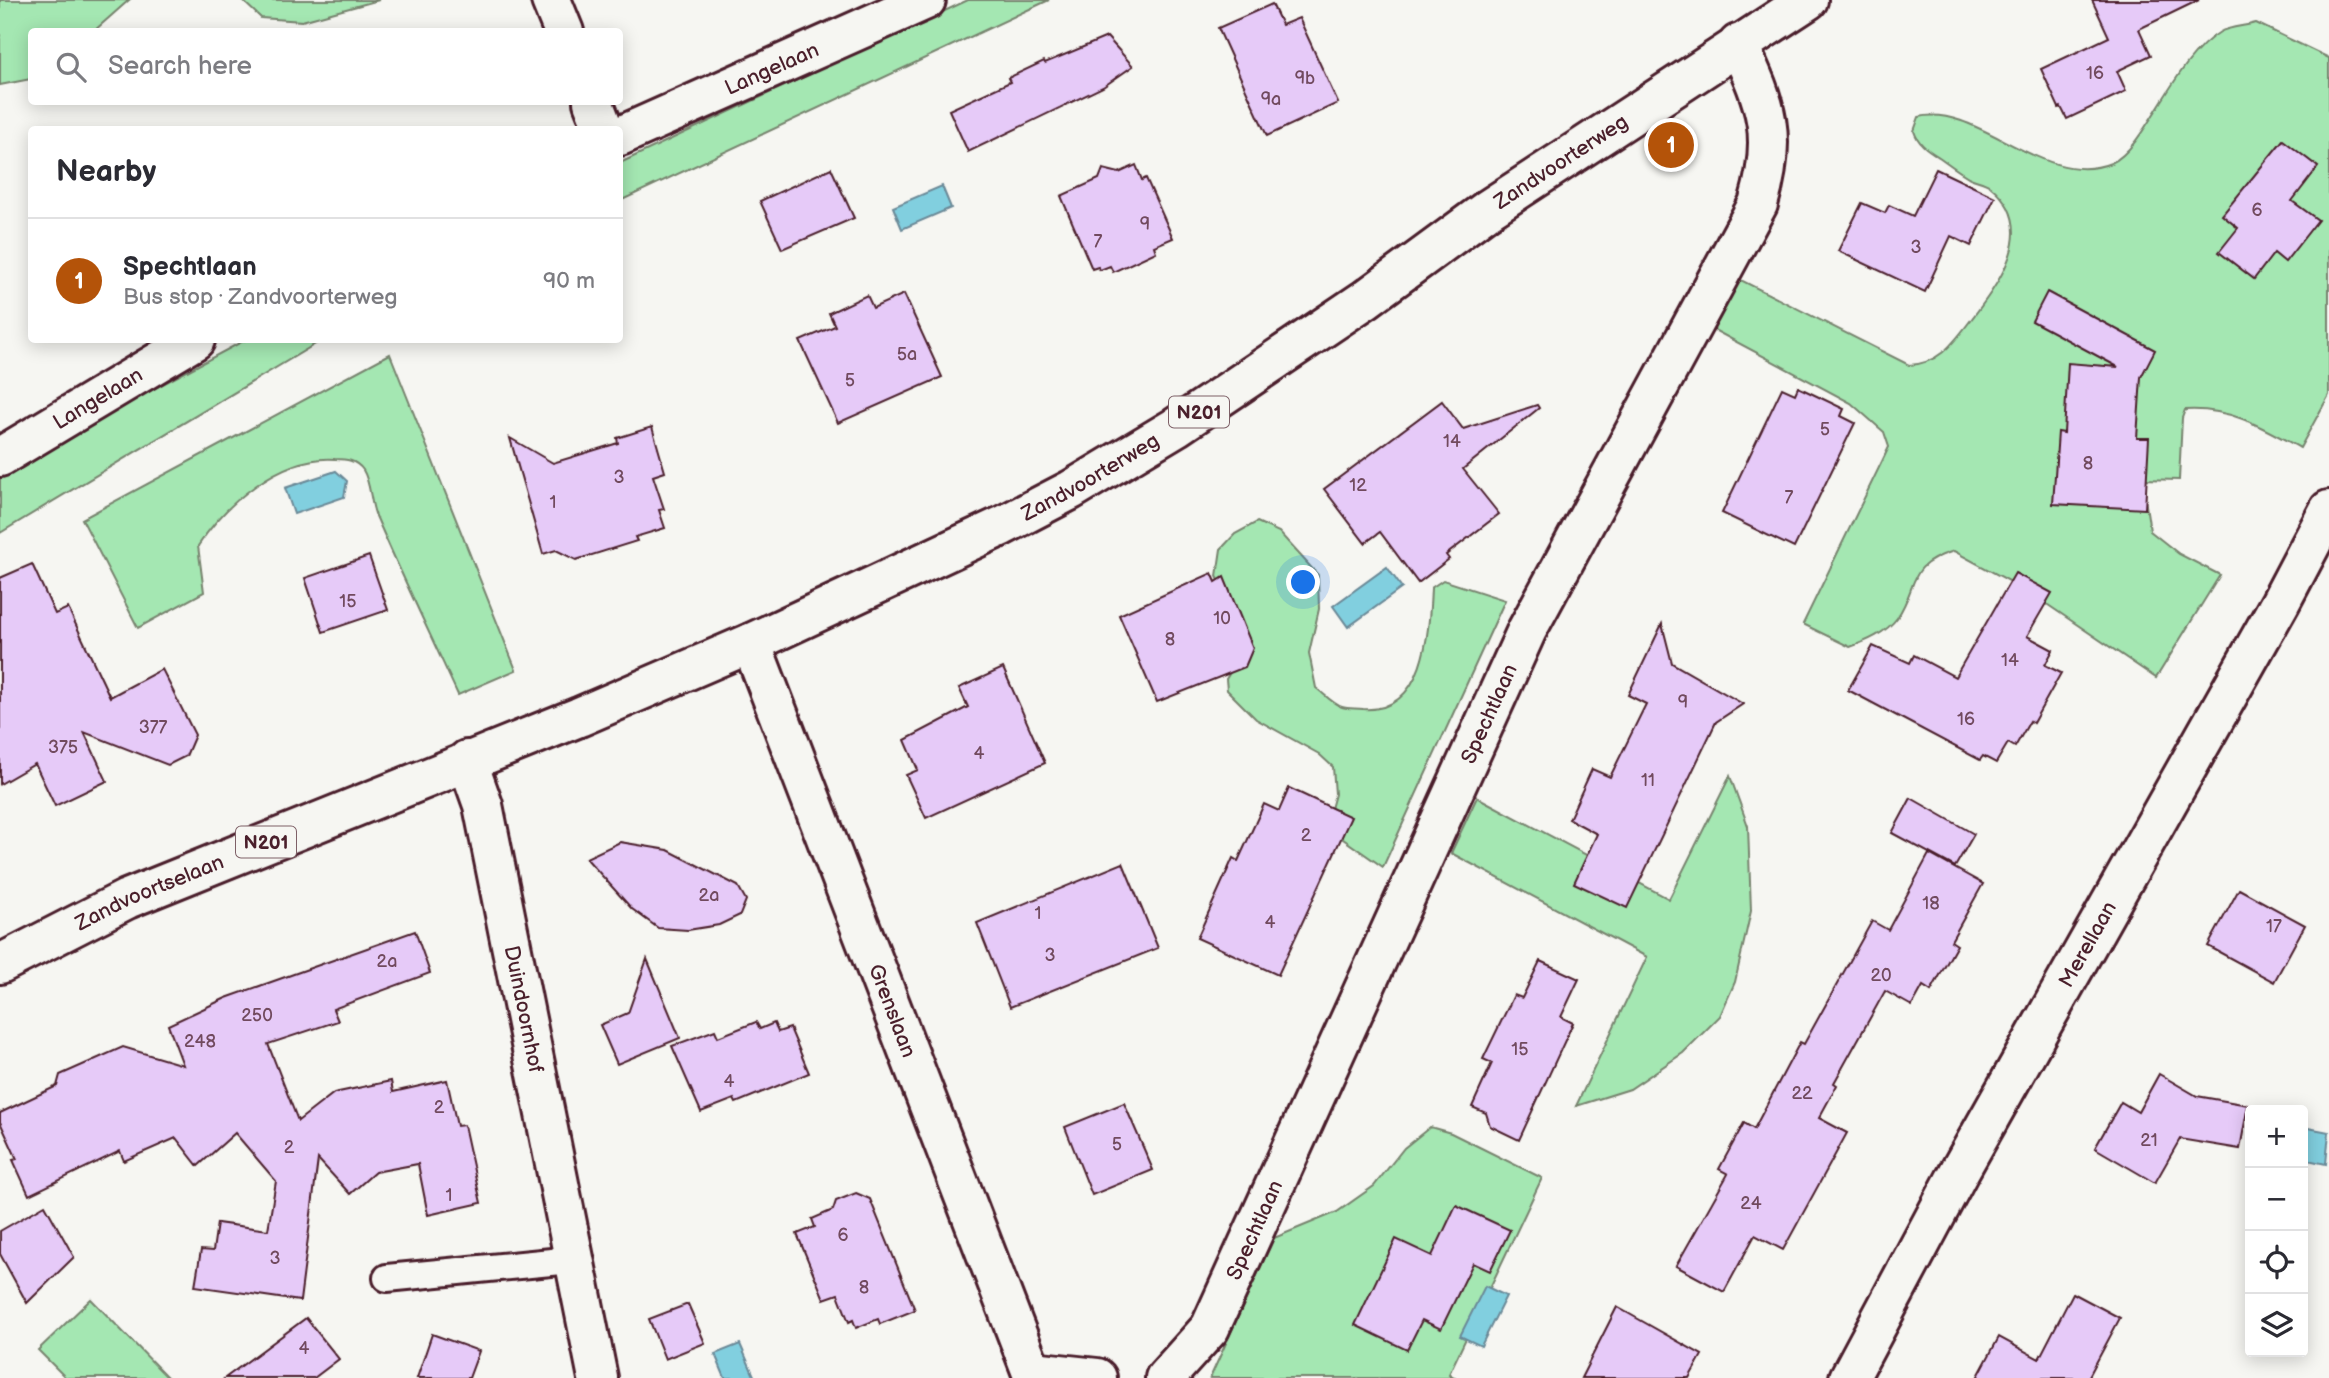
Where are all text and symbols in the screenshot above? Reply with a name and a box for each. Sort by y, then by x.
search box [28,28,623,105]
street label: Langelaan [721,37,823,101]
icon: search [52,48,90,86]
text: Search here [108,51,252,82]
house number: 16 [2086,63,2104,84]
house number: 9b [1295,68,1315,89]
house number: 9a [1261,89,1281,110]
street label: Zandvoorterweg [1489,109,1633,215]
pin: 1 [1648,119,1694,171]
text: Nearby [56,154,156,190]
house number: 6 [2252,200,2263,221]
house number: 9 [1140,214,1150,235]
house number: 7 [1094,231,1103,252]
house number: 3 [1910,237,1922,258]
text: Spechtlaan [123,252,257,283]
text: 1 [74,267,84,295]
text: 90 m [543,267,595,295]
text: Bus stop · Zandvoorterweg [123,283,398,311]
house number: 5a [897,344,917,365]
street label: Langelaan [49,362,147,435]
house number: 5 [845,370,855,391]
road number: N201 [1169,396,1229,428]
house number: 5 [1820,419,1830,440]
street label: Zandvoorterweg [1016,428,1164,527]
house number: 14 [1443,431,1461,452]
house number: 8 [2083,453,2093,474]
house number: 3 [613,467,625,488]
house number: 12 [1349,475,1367,496]
house number: 7 [1785,487,1794,508]
house number: 1 [550,492,556,513]
your location [1286,565,1320,599]
house number: 15 [339,591,357,612]
house number: 10 [1213,608,1231,629]
house number: 8 [1165,629,1175,650]
house number: 14 [2001,650,2019,671]
street label: Spechtlaan [1456,660,1523,768]
house number: 9 [1678,692,1688,713]
house number: 16 [1957,709,1975,730]
house number: 377 [139,717,168,738]
house number: 375 [48,737,78,758]
house number: 4 [974,743,985,764]
house number: 11 [1641,770,1655,791]
house number: 2 [1301,825,1312,846]
road number: N201 [236,827,296,858]
street label: Zandvoortselaan [70,849,227,937]
house number: 2a [699,885,719,906]
house number: 18 [1922,893,1940,914]
street label: Merellaan [2054,897,2122,992]
house number: 1 [1035,903,1041,924]
house number: 4 [1265,912,1276,933]
house number: 17 [2266,916,2282,937]
street label: Duindoornhof [499,943,549,1076]
house number: 3 [1044,945,1056,966]
house number: 2a [377,951,397,972]
street label: Grenslaan [863,961,921,1061]
house number: 20 [1870,965,1892,986]
house number: 250 [241,1005,273,1026]
house number: 248 [184,1031,216,1052]
house number: 15 [1511,1039,1529,1060]
house number: 4 [724,1071,735,1092]
house number: 22 [1791,1083,1813,1104]
house number: 2 [434,1097,445,1118]
map controls [2245,1105,2308,1357]
button: + [2245,1105,2308,1168]
house number: 21 [2140,1130,2158,1151]
house number: 5 [1112,1134,1122,1155]
house number: 2 [284,1137,295,1158]
button: − [2245,1168,2308,1231]
street label: Spechtlaan [1222,1176,1288,1284]
house number: 1 [446,1185,452,1206]
house number: 24 [1740,1193,1762,1214]
house number: 6 [838,1225,849,1246]
button: locate [2245,1231,2308,1294]
house number: 3 [269,1248,281,1269]
house number: 8 [859,1277,869,1298]
button: layers [2245,1294,2308,1357]
house number: 4 [299,1338,310,1359]

